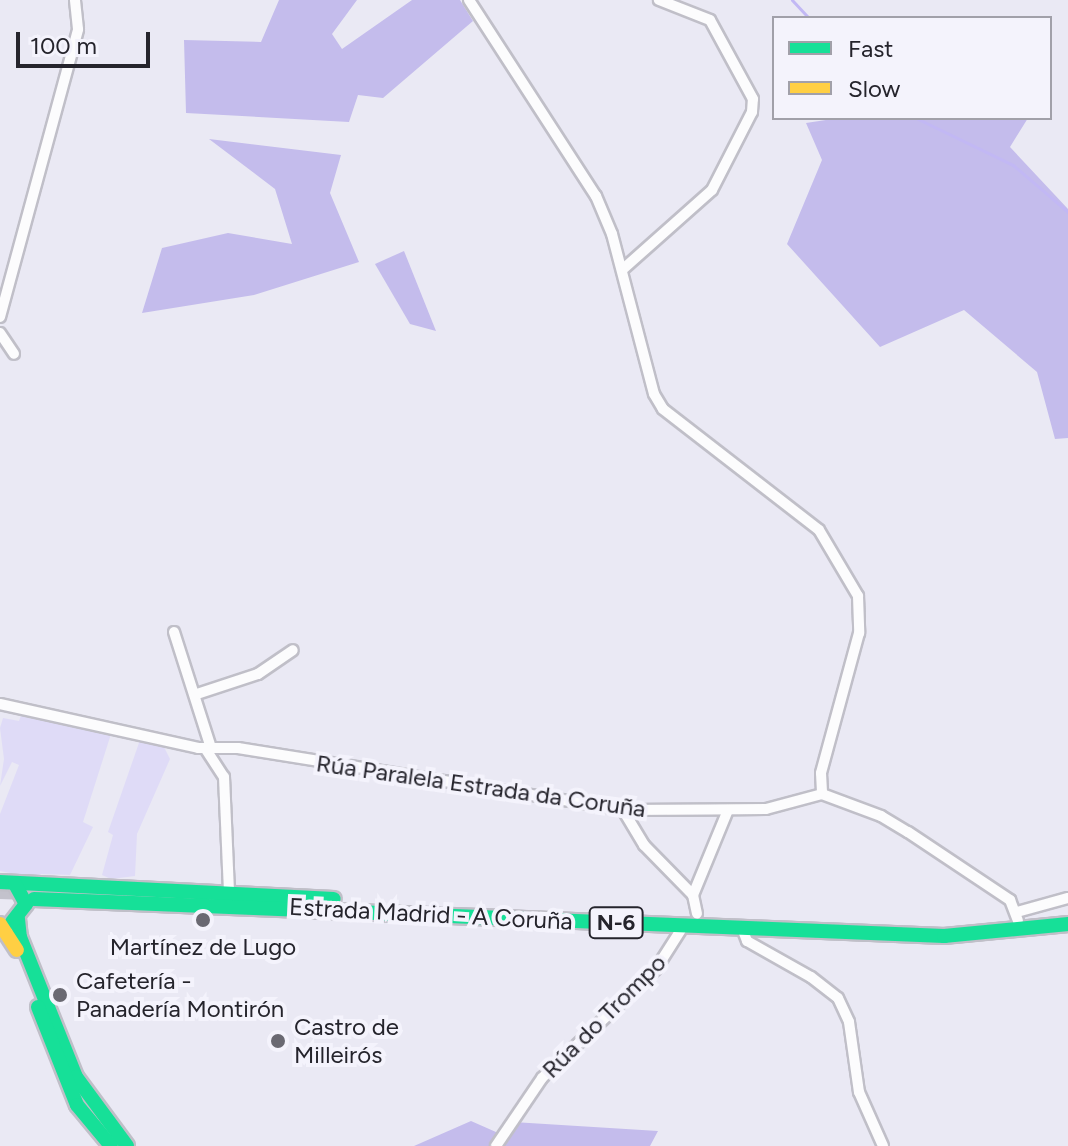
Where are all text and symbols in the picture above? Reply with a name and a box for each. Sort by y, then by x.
scale bar [20,16,154,66]
legend [772,16,1052,120]
text: 100 m [30,31,97,60]
text: Fast [848,34,893,63]
text: Slow [848,74,900,103]
street label: Rúa Paralela Estrada da Coruña [314,749,648,823]
street label: Estrada Madrid - A Coruña [289,892,573,936]
road number: N-6 [588,905,644,941]
marker: Martínez de Lugo [194,911,212,929]
place label: Martínez de Lugo [110,933,296,961]
street label: Rúa do Trompo [536,948,672,1084]
place label: Cafetería - Panadería Montirón [76,967,284,1023]
marker: Cafetería - Panadería Montirón [51,986,69,1004]
place label: Castro de Milleirós [294,1013,399,1069]
marker: Castro de Milleirós [269,1032,287,1050]

